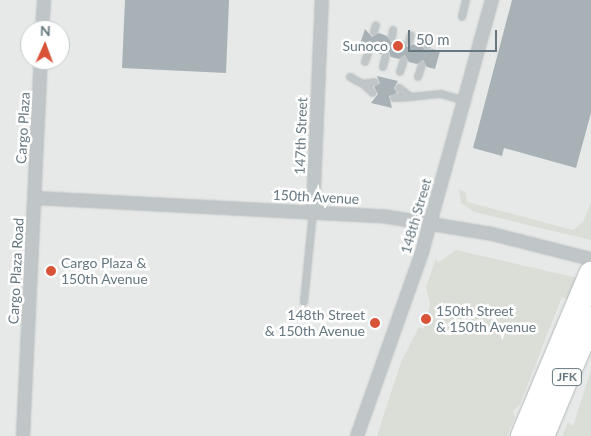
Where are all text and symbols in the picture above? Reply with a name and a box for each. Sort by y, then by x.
north arrow [20,20,70,70]
scale bar [411,20,500,52]
text: N [40,22,51,39]
text: 50 m [416,30,450,48]
place label: Sunoco [342,38,388,54]
marker: Sunoco [392,40,404,52]
street label: Cargo Plaza [13,92,33,164]
street label: 147th Street [291,97,311,175]
street label: 148th Street [397,176,435,256]
street label: 150th Avenue [272,186,360,208]
street label: Cargo Plaza Road [5,217,27,325]
place label: Cargo Plaza & 150th Avenue [61,255,148,288]
marker: Cargo Plaza & 150th Avenue [45,265,57,277]
place label: 150th Street & 150th Avenue [436,303,537,336]
place label: 148th Street & 150th Avenue [264,307,365,340]
marker: 150th Street & 150th Avenue [420,313,432,325]
marker: 148th Street & 150th Avenue [369,317,381,329]
road number: JFK [551,368,583,387]

